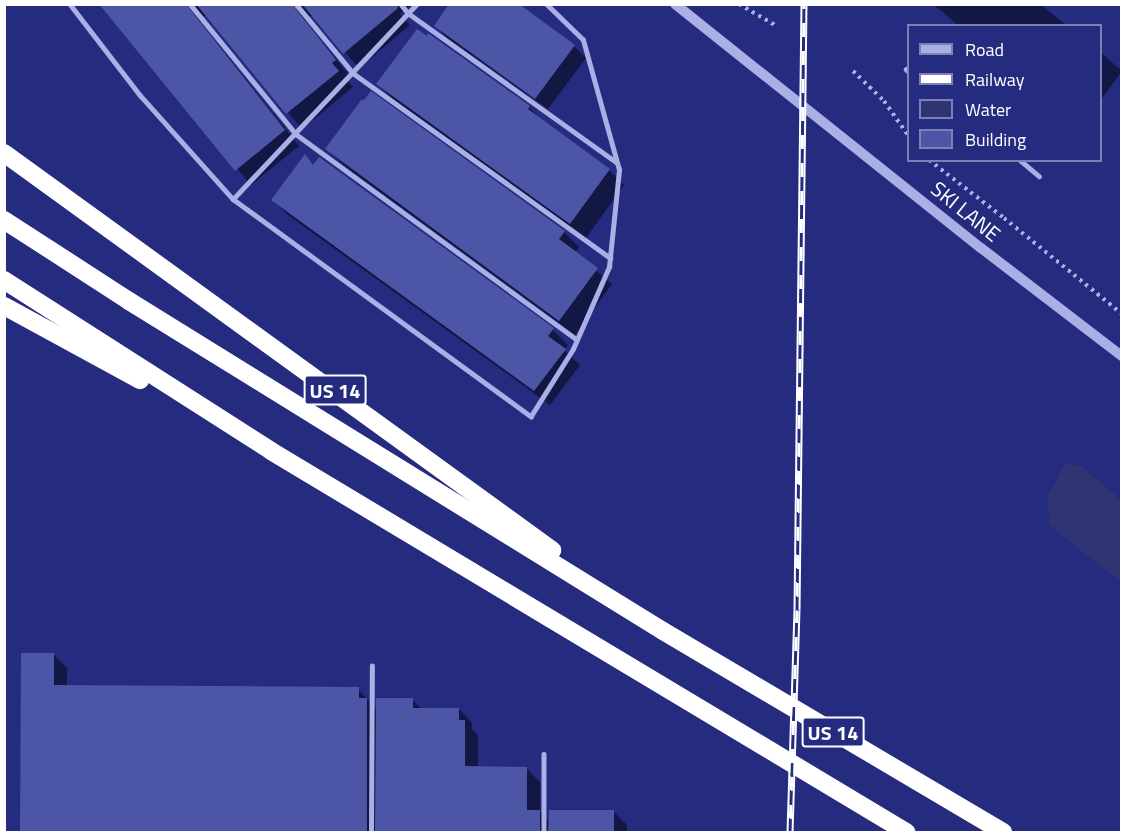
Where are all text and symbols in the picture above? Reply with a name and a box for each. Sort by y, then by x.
legend [907,24,1102,162]
text: Road [965,36,1004,63]
text: Railway [965,66,1024,93]
text: Water [965,96,1011,123]
text: Building [965,126,1026,153]
street label: SKI LANE [926,176,1006,246]
road number: US 14 [304,373,366,407]
road number: US 14 [802,715,864,749]

